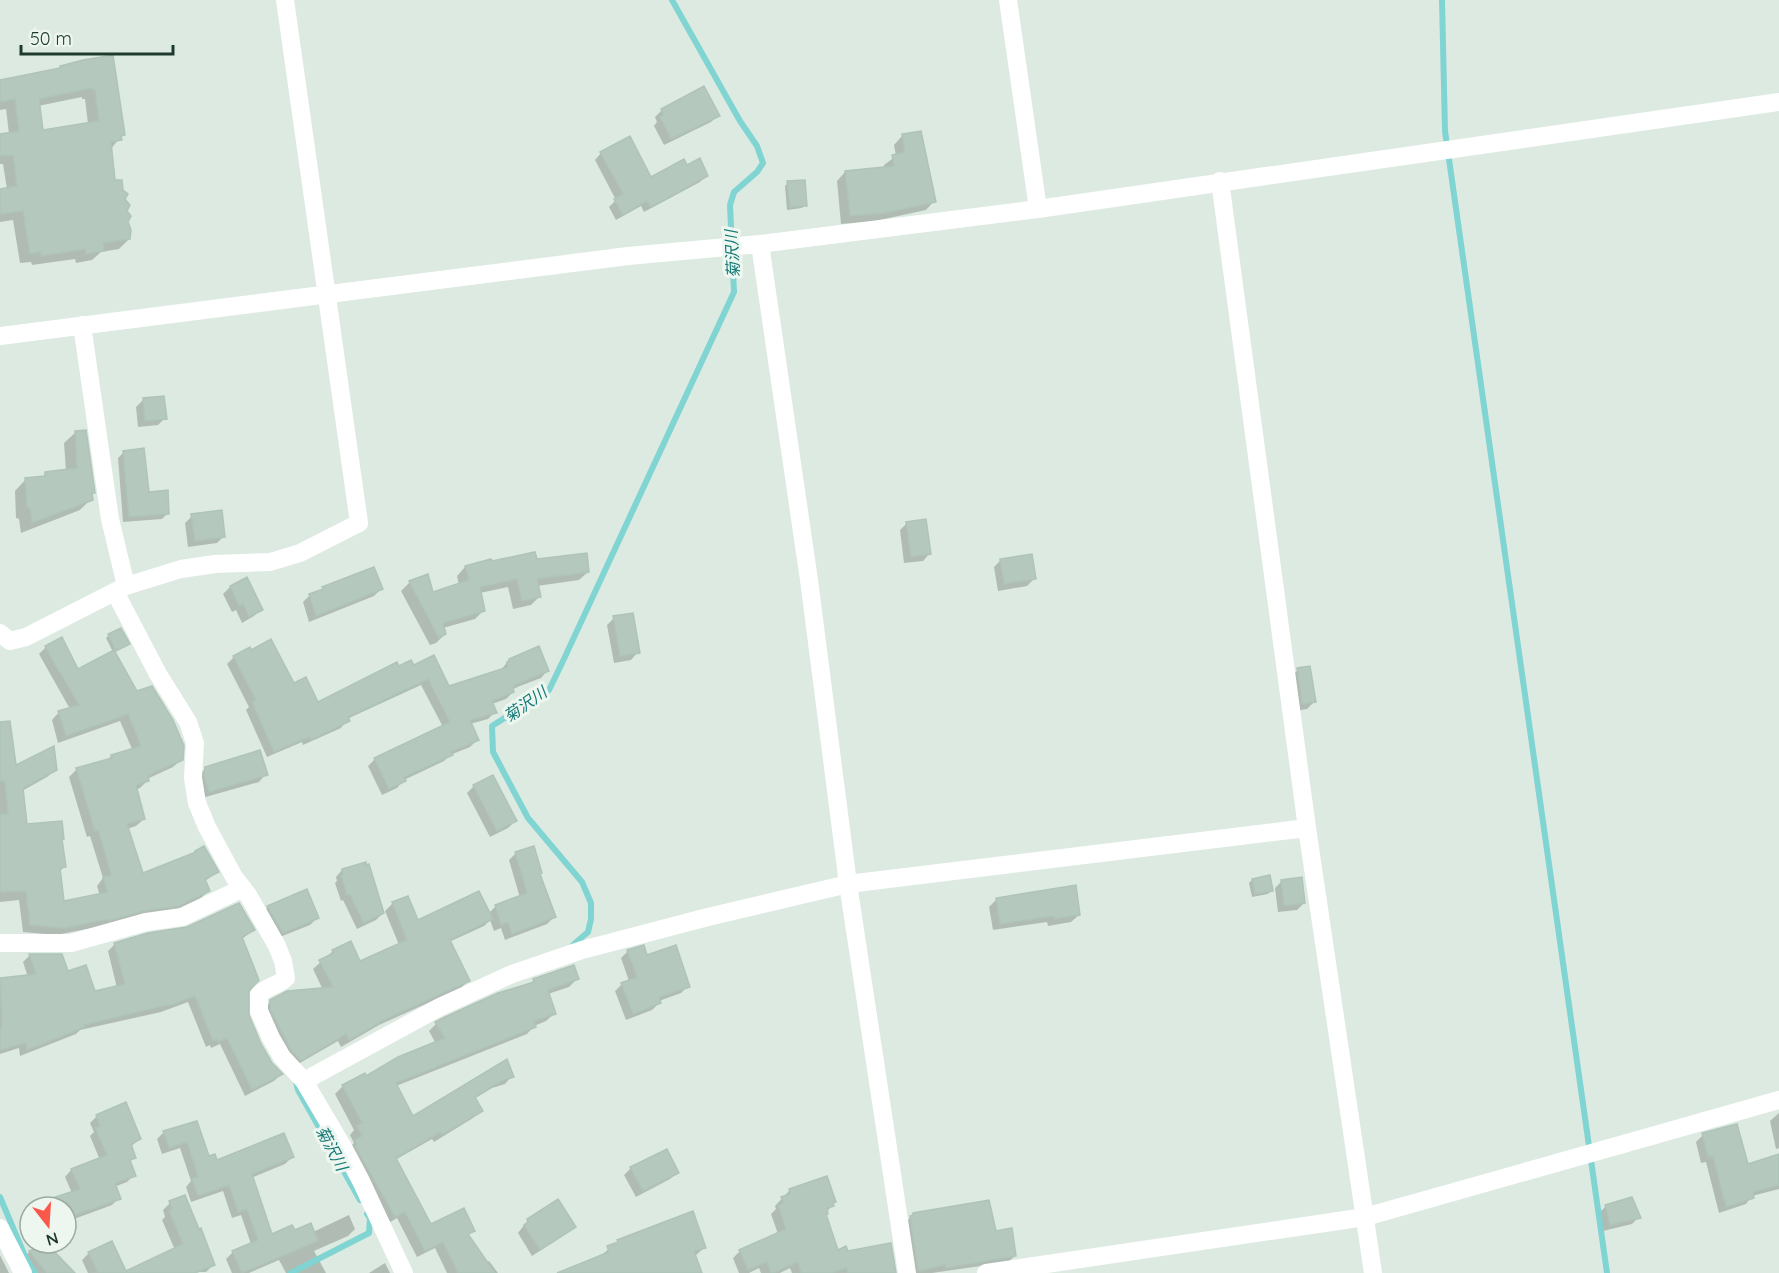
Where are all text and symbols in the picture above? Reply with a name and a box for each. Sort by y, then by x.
scale bar [21,18,172,56]
text: 50 m [30,27,72,50]
water label: 菊沢川 [721,228,743,278]
water label: 菊沢川 [500,681,552,726]
water label: 菊沢川 [312,1122,353,1176]
north arrow [18,1195,78,1255]
text: N [44,1228,61,1251]

